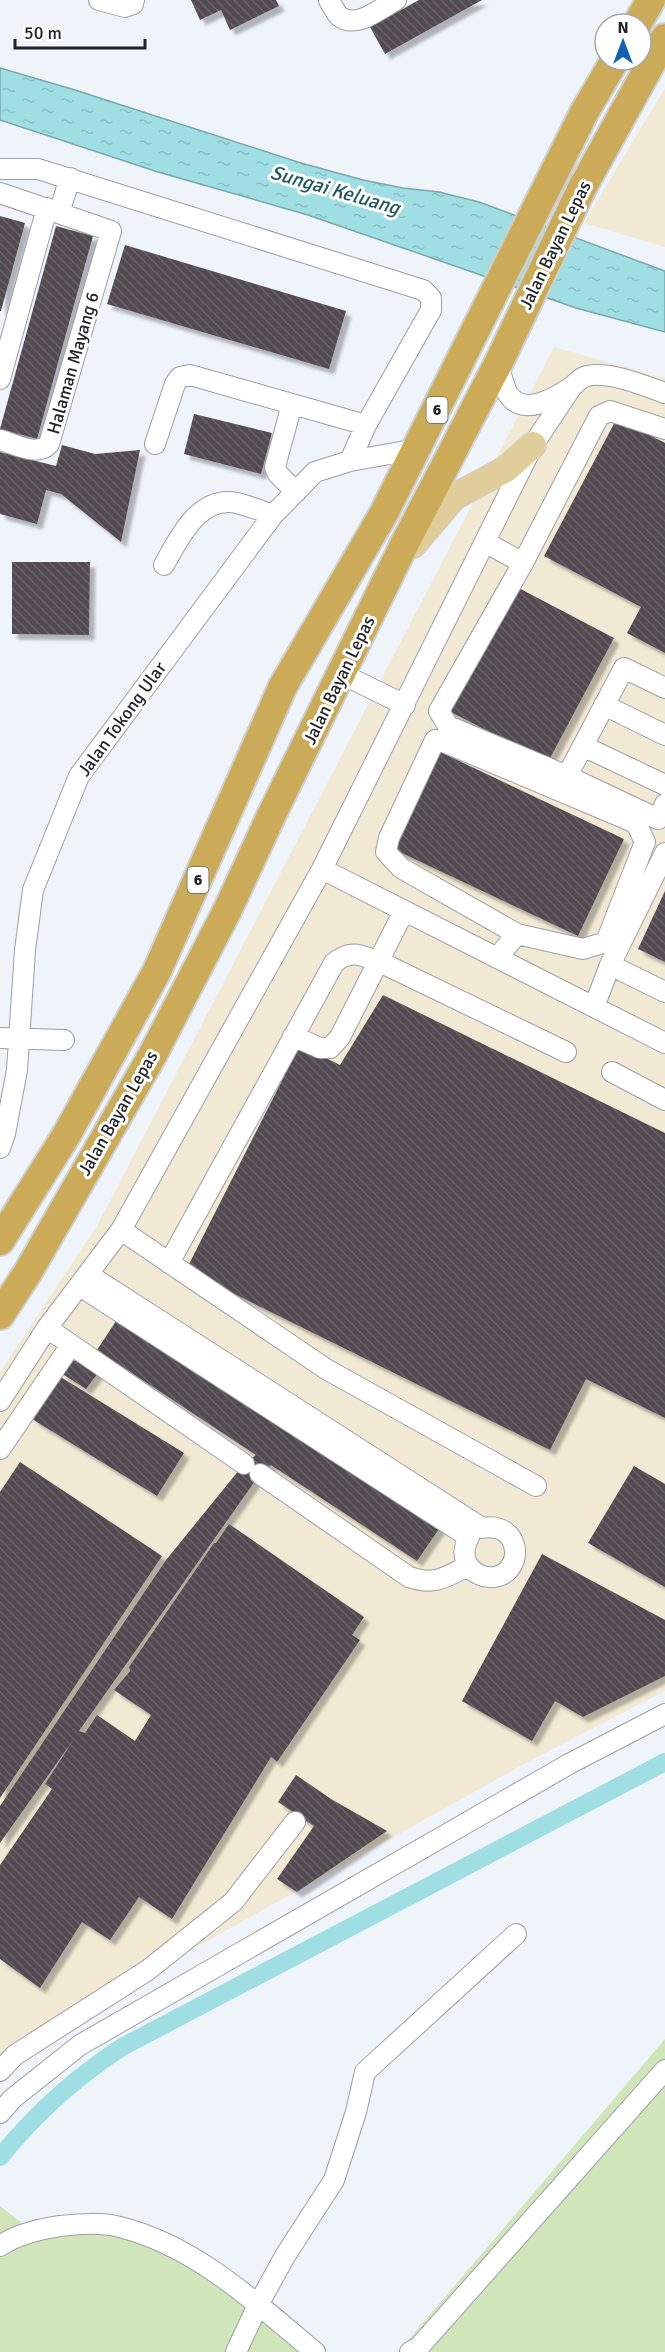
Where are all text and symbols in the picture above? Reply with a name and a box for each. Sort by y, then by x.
scale bar [15,12,146,50]
north arrow [593,12,653,72]
text: N [617,18,629,38]
text: 50 m [24,22,62,44]
water label: Sungai Keluang [267,160,404,221]
street label: Jalan Bayan Lepas [514,177,596,313]
street label: Halaman Mayang 6 [42,289,104,437]
road number: 6 [426,397,448,423]
street label: Jalan Bayan Lepas [298,612,380,748]
street label: Jalan Tokong Ular [73,657,171,781]
road number: 6 [188,867,208,893]
street label: Jalan Bayan Lepas [73,1047,163,1179]

